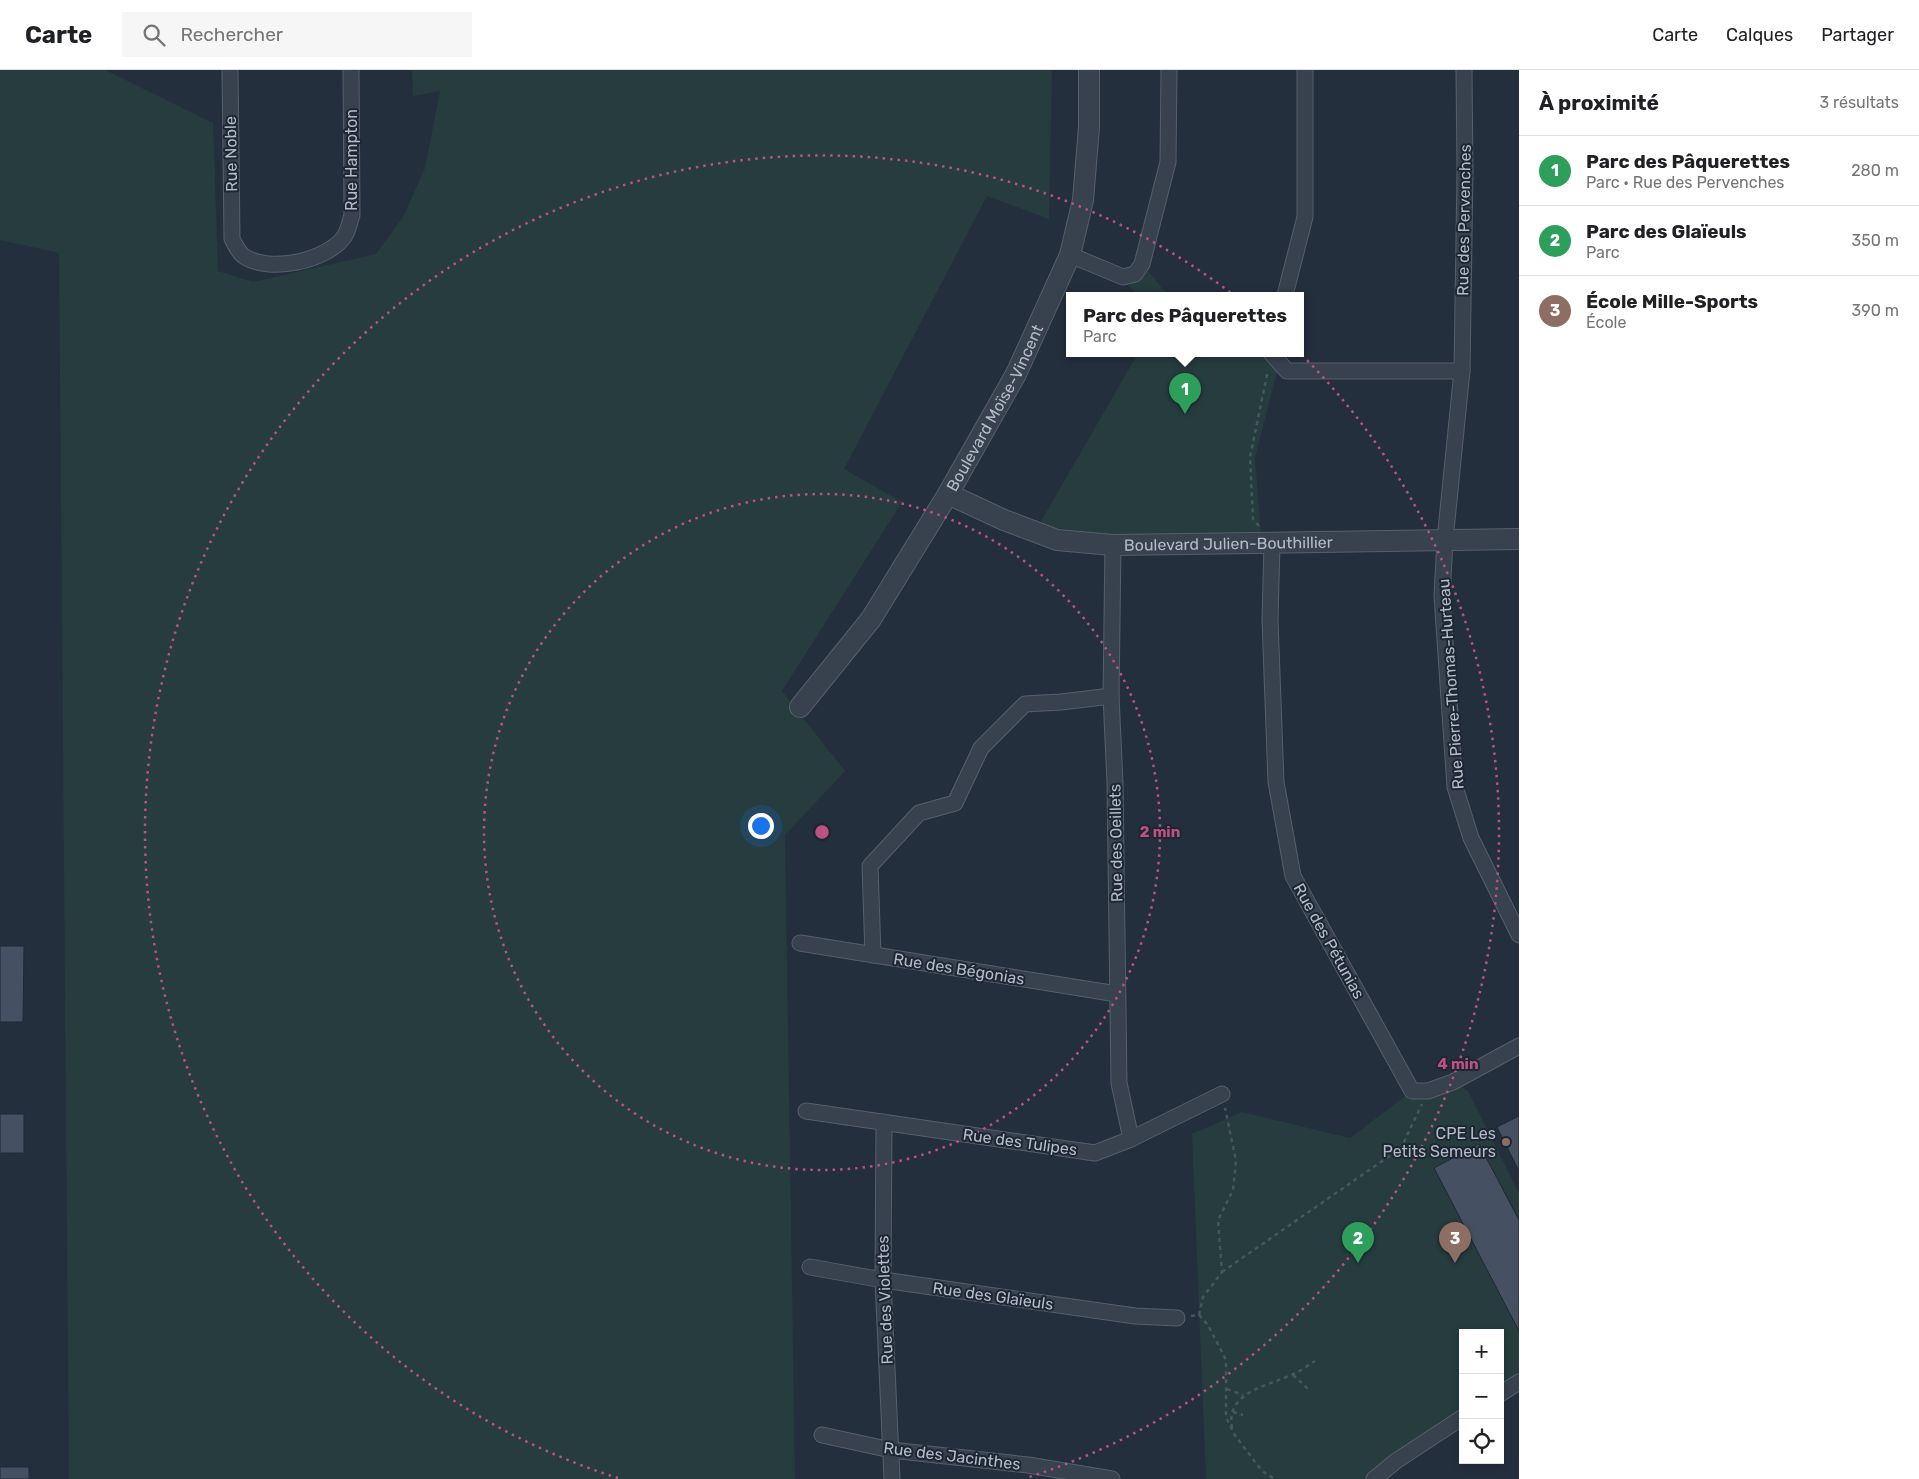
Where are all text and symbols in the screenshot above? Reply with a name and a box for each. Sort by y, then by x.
search box [122,12,472,57]
text: Carte [25,21,92,49]
icon: search [140,21,168,49]
text: Rechercher [180,23,283,46]
text: Carte [1652,24,1698,46]
text: Calques [1726,24,1793,46]
text: Partager [1821,24,1894,46]
text: À proximité [1539,90,1659,115]
text: 3 résultats [1819,93,1899,112]
street label: Rue Hampton [342,109,361,211]
street label: Rue Noble [221,116,241,192]
street label: Rue des Pervenches [1453,144,1475,296]
text: Parc des Pâquerettes [1586,150,1790,173]
text: 1 [1551,161,1559,180]
text: 280 m [1851,161,1899,180]
text: Parc · Rue des Pervenches [1586,173,1785,192]
text: Parc des Glaïeuls [1586,220,1747,243]
text: 2 [1550,231,1560,250]
text: 350 m [1852,231,1899,250]
text: Parc [1586,243,1620,262]
text: École Mille-Sports [1586,290,1758,313]
popup [1066,292,1304,357]
text: 3 [1550,301,1560,320]
text: 390 m [1852,301,1899,320]
text: Parc des Pâquerettes [1083,304,1287,327]
text: École [1586,313,1626,332]
street label: Boulevard Moïse-Vincent [942,321,1047,494]
text: Parc [1083,327,1117,346]
pin: 1 [1169,373,1201,414]
street label: Boulevard Julien-Bouthillier [1124,532,1333,554]
street label: Rue Pierre-Thomas-Hurteau [1434,578,1468,790]
street label: Rue des Oeillets [1105,784,1127,902]
your location [748,813,774,839]
centre of rings [813,823,831,841]
text: 2 min [1140,823,1180,841]
street label: Rue des Pétunias [1289,880,1369,1002]
street label: Rue des Bégonias [892,949,1026,989]
text: 4 min [1437,1055,1479,1073]
place label: CPE Les Petits Semeurs [1382,1124,1496,1161]
street label: Rue des Tulipes [962,1125,1078,1159]
marker: CPE Les Petits Semeurs [1500,1136,1512,1148]
pin: 2 [1342,1222,1374,1263]
pin: 3 [1439,1222,1471,1263]
street label: Rue des Violettes [873,1235,897,1365]
street label: Rue des Glaïeuls [931,1278,1055,1314]
map controls [1459,1329,1504,1464]
button: + [1459,1329,1504,1374]
button: − [1459,1374,1504,1419]
button: locate [1459,1419,1504,1464]
street label: Rue des Jacinthes [882,1438,1022,1474]

